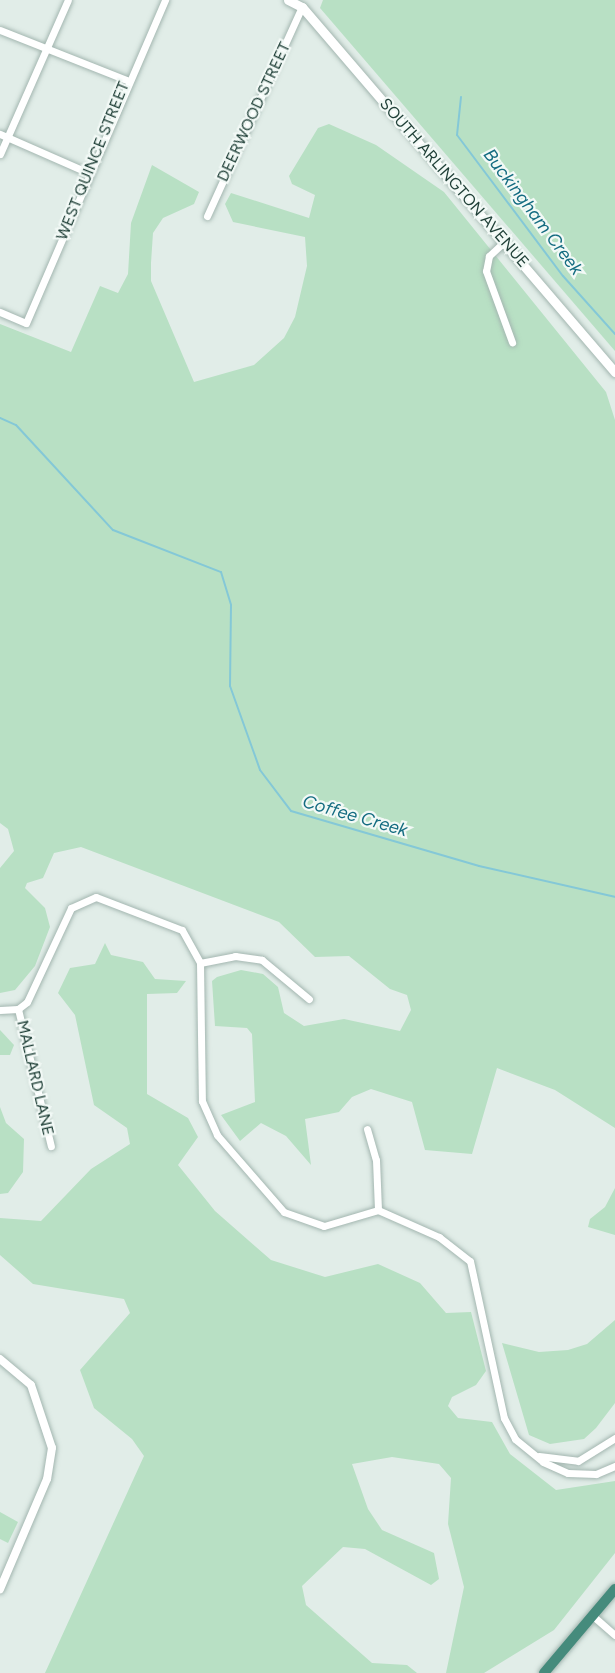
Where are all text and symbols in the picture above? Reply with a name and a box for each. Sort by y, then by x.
street label: DEERWOOD STREET [213,39,295,185]
street label: WEST QUINCE STREET [52,79,134,243]
street label: SOUTH ARLINGTON AVENUE [375,95,533,271]
water label: Buckingham Creek [479,145,587,279]
water label: Coffee Creek [300,791,410,841]
street label: MALLARD LANE [12,1018,58,1138]

